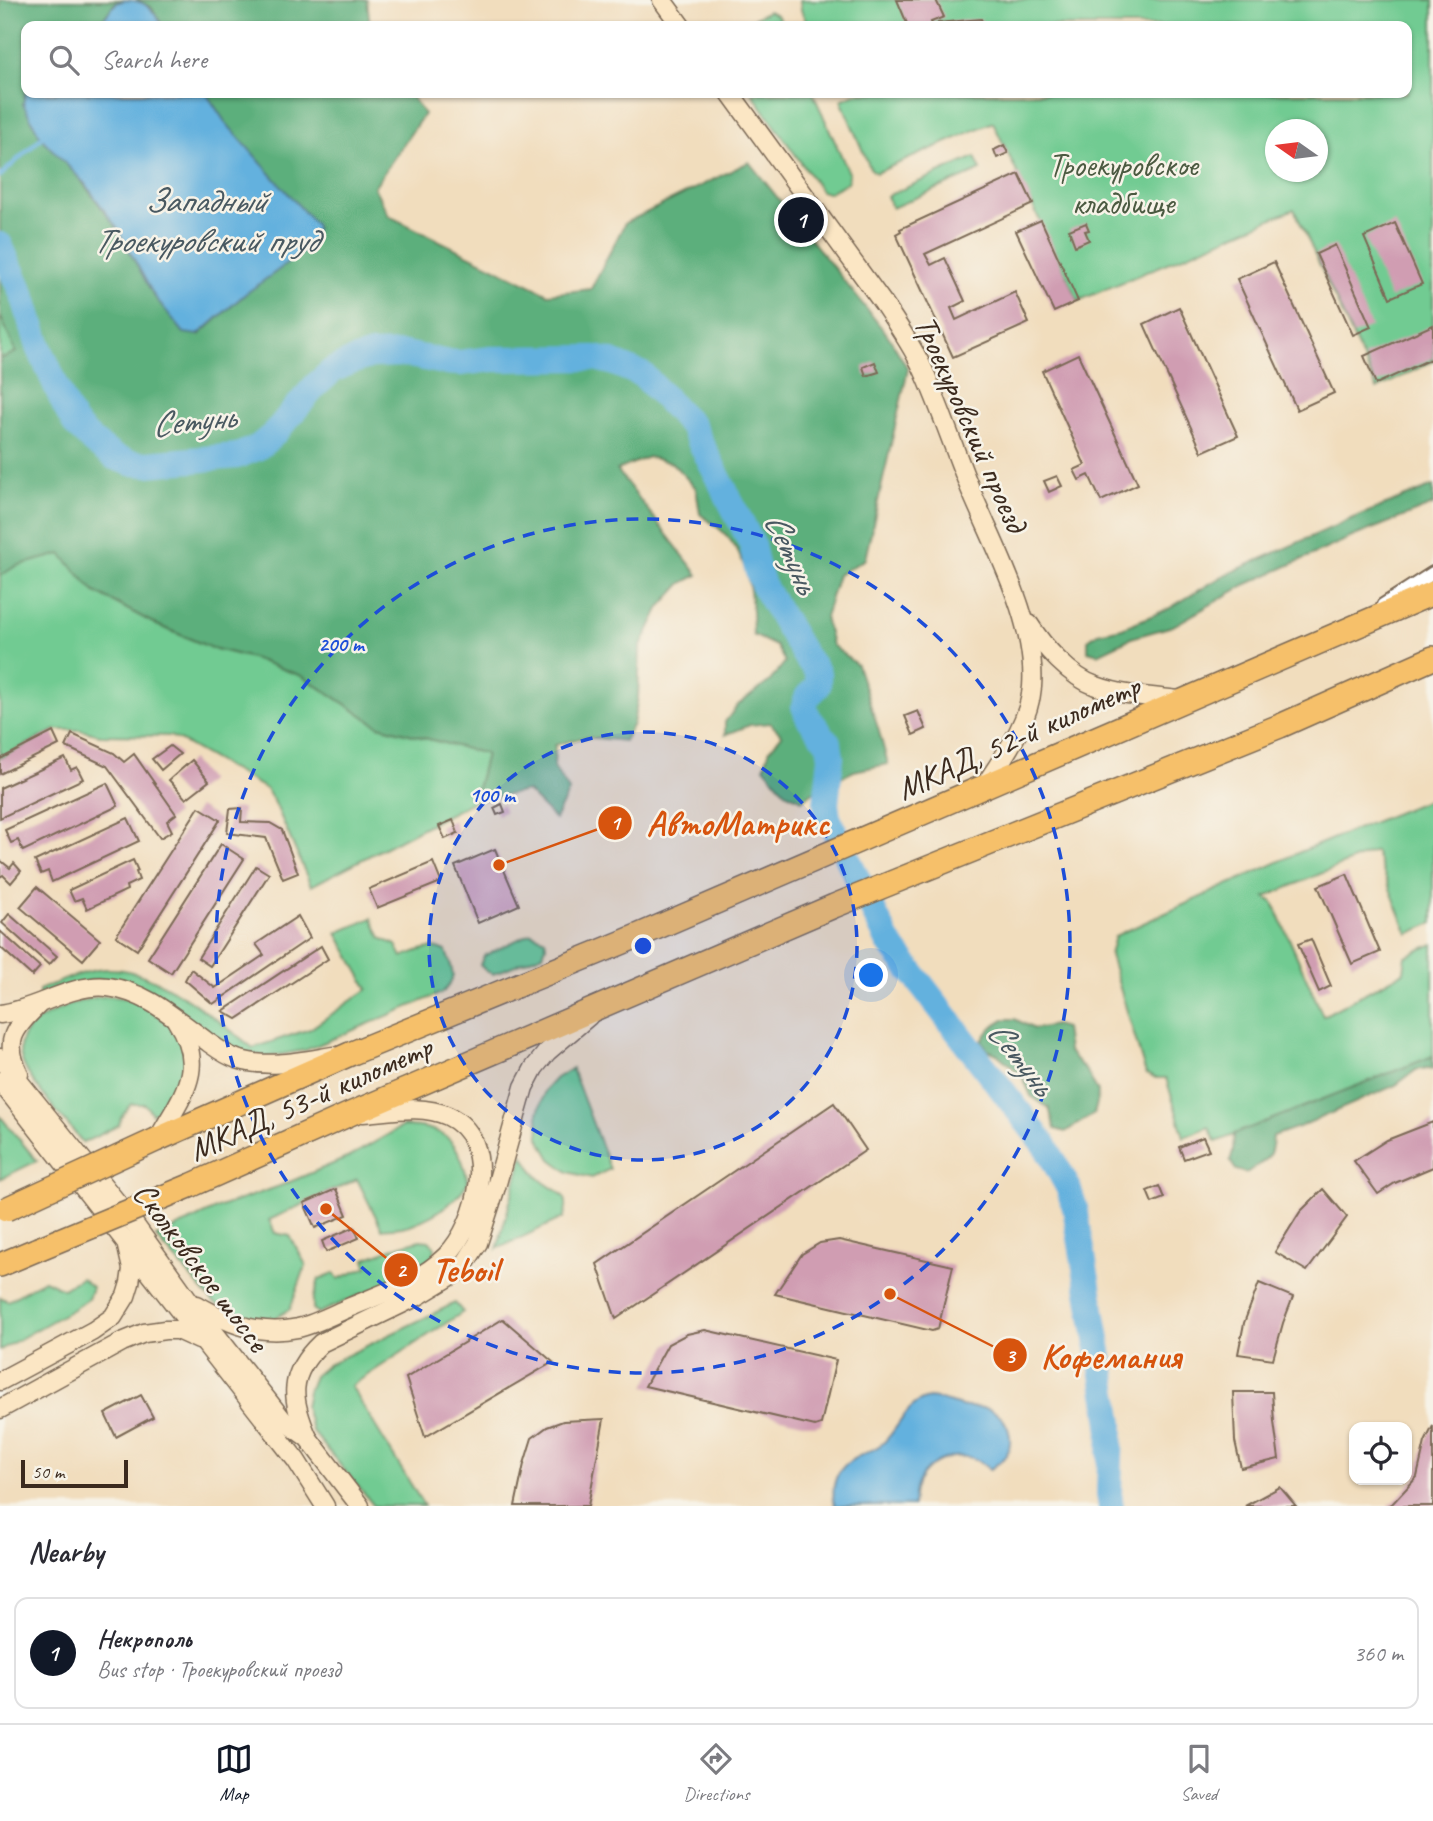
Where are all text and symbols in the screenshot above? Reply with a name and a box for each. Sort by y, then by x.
search box [21,21,1412,98]
icon: search [45,41,83,79]
text: Search here [101,43,207,76]
north arrow [1265,119,1328,182]
park label: Троекуровское кладбище [1048,144,1200,224]
water label: Западный Троекуровский пруд [93,178,325,263]
pin: 1 [778,194,824,246]
street label: Троекуровский проезд [905,309,1039,541]
water label: Сетунь [150,393,241,447]
water label: Сетунь [754,505,831,603]
text: 200 m [318,631,366,657]
street label: МКАД, 52-й километр [890,663,1149,809]
text: 100 m [469,782,517,808]
callout: АвтоМатрикс [598,795,844,851]
text: АвтоМатрикс [647,801,830,846]
text: 1 [610,810,622,836]
centre of rings [631,934,655,958]
your location [854,958,888,992]
water label: Сетунь [977,1011,1066,1107]
street label: МКАД, 53-й километр [182,1024,441,1170]
street label: Сколковское шоссе [124,1173,280,1362]
callout: Teboil [383,1242,512,1298]
text: Teboil [432,1248,505,1293]
text: 2 [396,1257,408,1283]
callout: Кофемания [992,1327,1195,1383]
text: Кофемания [1041,1334,1184,1379]
text: 3 [1005,1343,1017,1369]
map controls [1349,1422,1412,1485]
button: locate [1349,1422,1412,1485]
scale bar [21,1457,128,1489]
text: 50 m [32,1460,64,1484]
text: Nearby [28,1533,104,1571]
text: Некрополь [97,1622,191,1655]
text: 1 [48,1639,58,1668]
text: 360 m [1354,1639,1403,1668]
text: Bus stop · Троекуровский проезд [97,1655,341,1684]
tab: Map [215,1740,253,1806]
tab: Directions [683,1740,750,1806]
tab: Saved [1180,1740,1218,1806]

